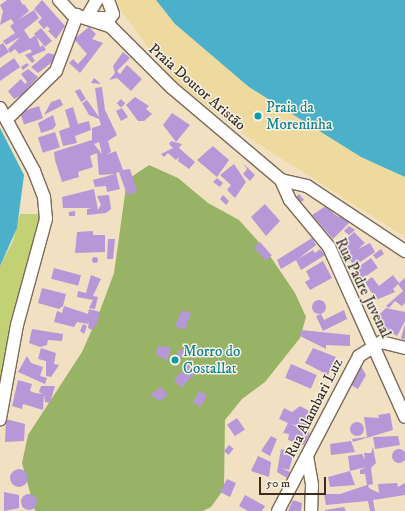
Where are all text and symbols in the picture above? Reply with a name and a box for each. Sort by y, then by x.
street label: Praia Doutor Aristão [145,40,249,134]
place label: Praia da Moreninha [266,98,332,133]
marker: Praia da Moreninha [253,111,263,121]
street label: Rua Padre Juvenal [331,235,395,341]
place label: Morro do Costallat [183,342,240,377]
marker: Morro do Costallat [170,355,180,365]
street label: Rua Alambari Luz [281,355,347,461]
scale bar [261,469,328,495]
text: 50 m [266,476,290,491]

